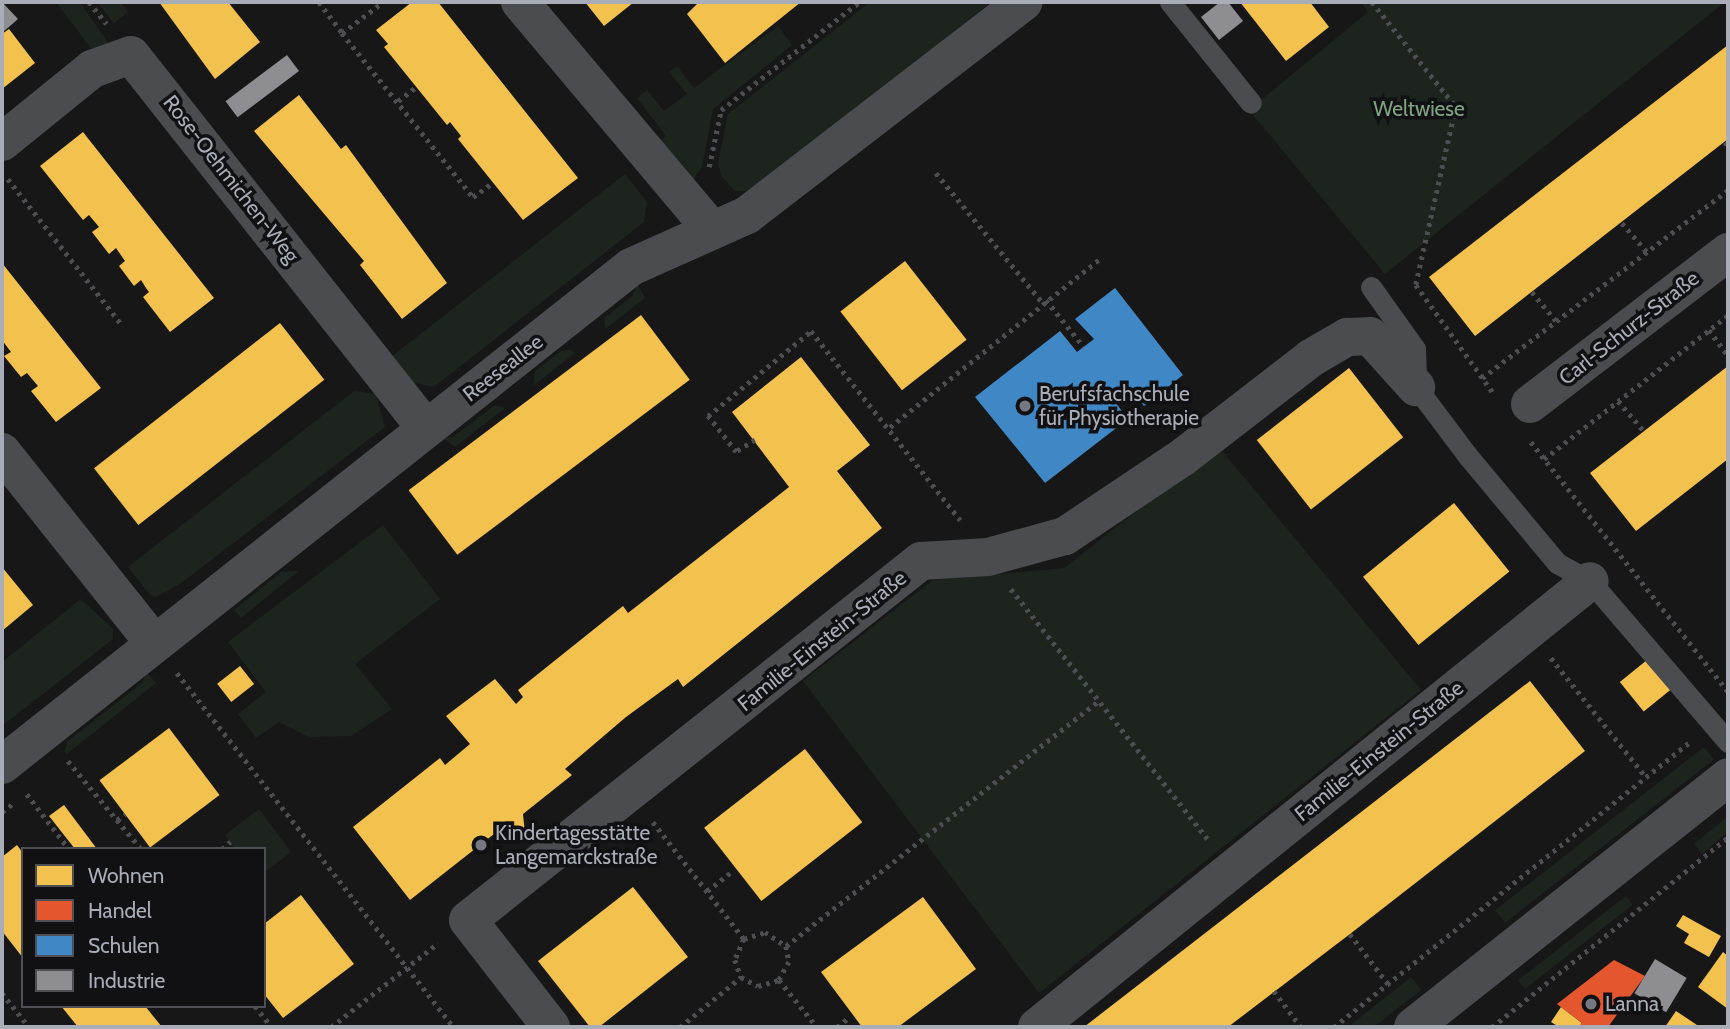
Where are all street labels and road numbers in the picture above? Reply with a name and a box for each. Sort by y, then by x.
street label: Rose-Oehmichen-Weg [158,90,304,268]
street label: Carl-Schurz-Straße [1554,266,1704,390]
street label: Reeseallee [458,329,548,407]
street label: Familie-Einstein-Straße [733,565,911,717]
street label: Familie-Einstein-Straße [1290,675,1468,827]

